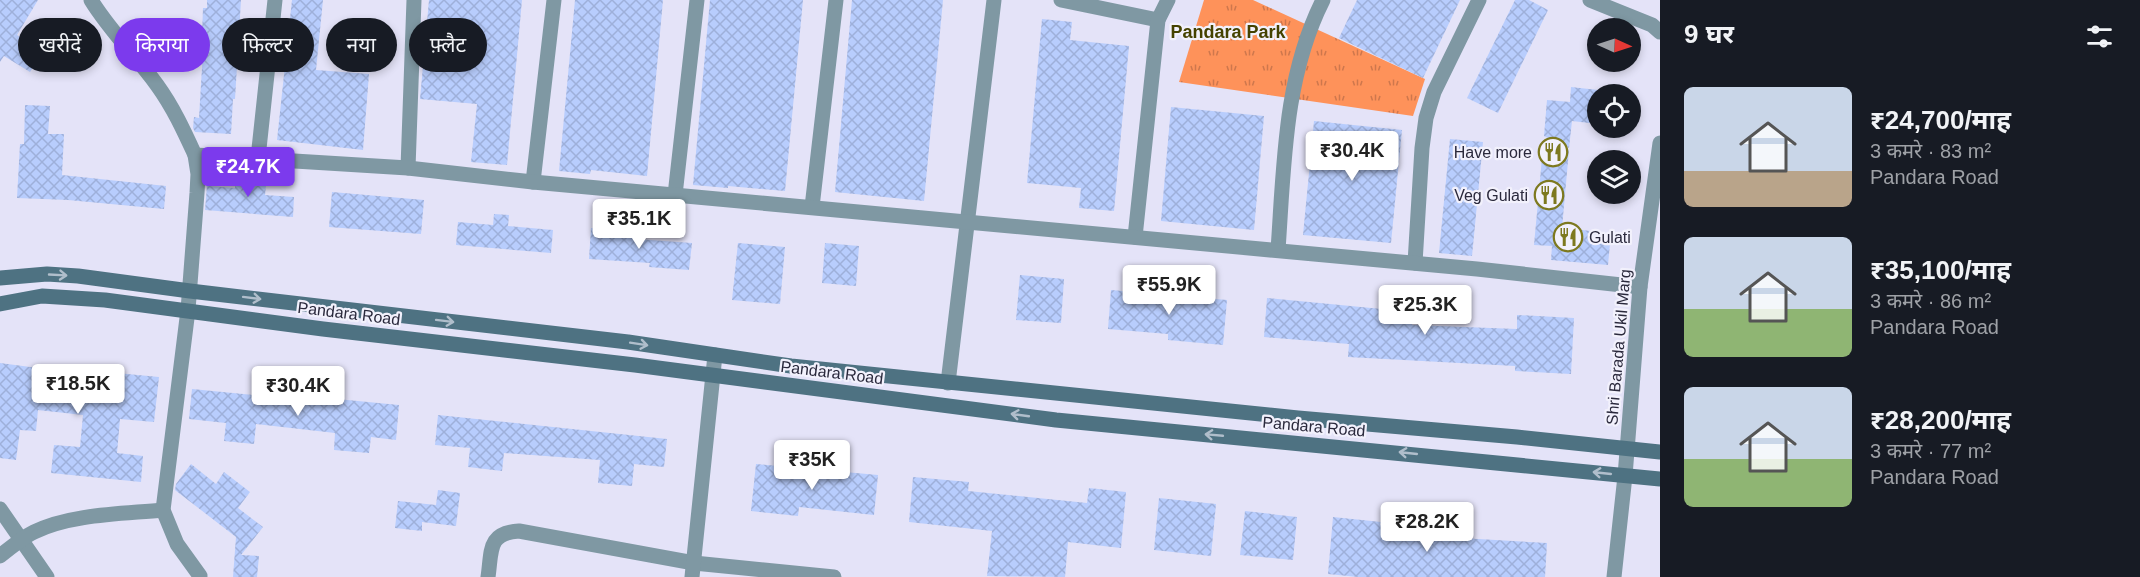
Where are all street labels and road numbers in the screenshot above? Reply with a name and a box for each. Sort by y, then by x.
street label: Shri Barada Ukil Marg [1603,268,1634,426]
street label: Pandara Road [297,299,401,328]
street label: Pandara Road [780,358,884,387]
street label: Pandara Road [1262,414,1366,439]

